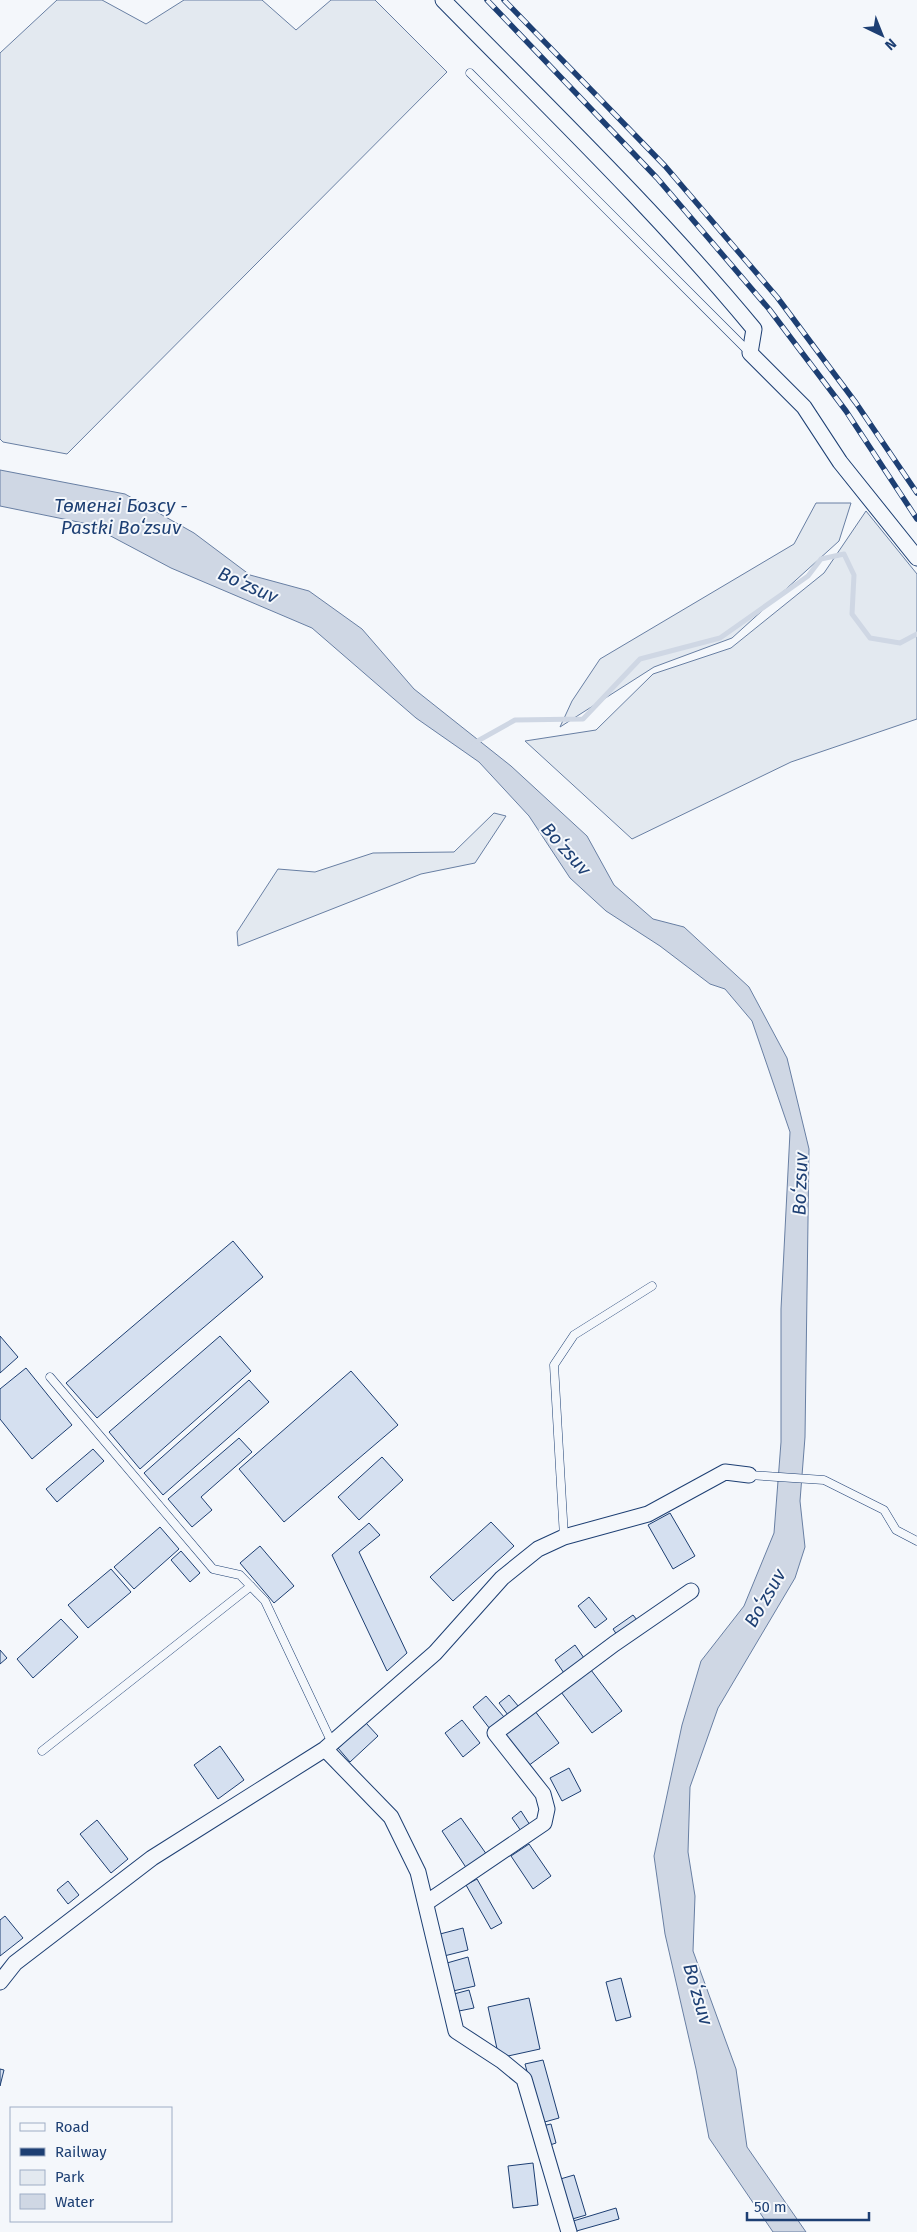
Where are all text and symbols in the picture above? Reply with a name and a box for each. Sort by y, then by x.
north arrow [857,10,907,60]
text: N [881,35,900,54]
water label: Төменгі Бозсу - Pastki Boʻzsuv [54,494,188,539]
water label: Boʻzsuv [214,562,282,609]
water label: Boʻzsuv [536,818,596,881]
water label: Boʻzsuv [787,1151,813,1216]
water label: Boʻzsuv [739,1564,791,1631]
water label: Boʻzsuv [678,1960,718,2028]
legend [10,2107,172,2222]
text: Road [55,2118,90,2136]
text: Railway [55,2143,107,2161]
text: Park [55,2168,85,2186]
scale bar [747,2190,870,2222]
text: Water [55,2193,94,2211]
text: 50 m [754,2198,787,2216]

